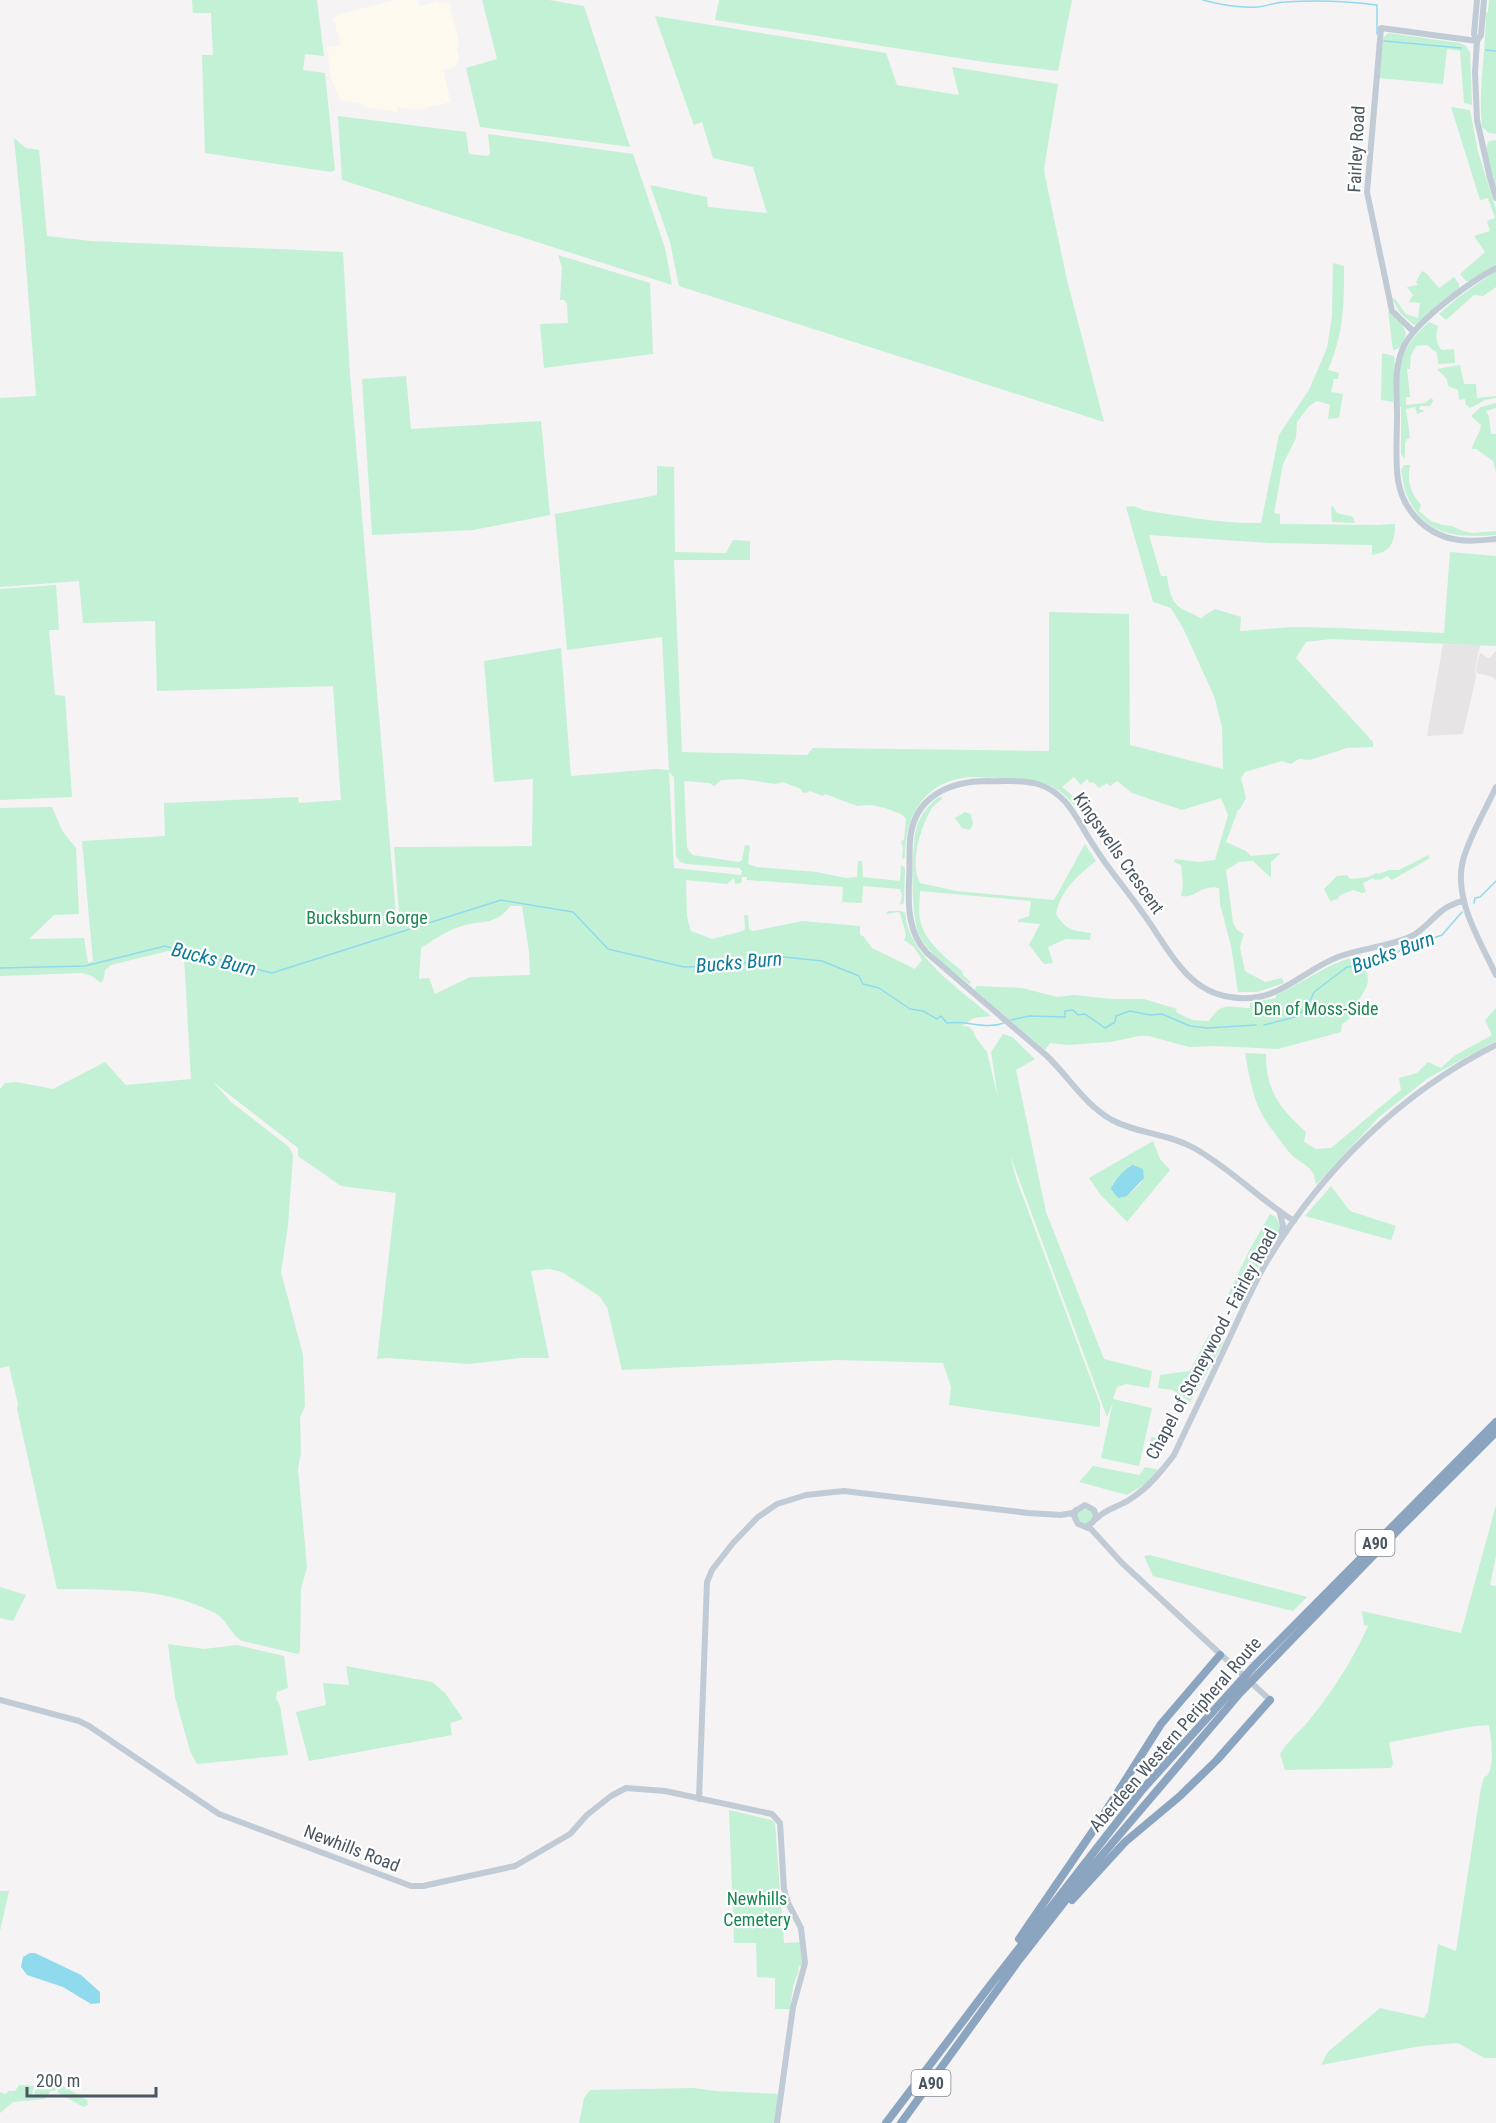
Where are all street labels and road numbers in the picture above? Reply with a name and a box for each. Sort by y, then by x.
street label: Fairley Road [1343,105,1369,193]
street label: Kingswells Crescent [1069,788,1169,918]
street label: Chapel of Stoneywood - Fairley Road [1141,1225,1281,1463]
road number: A90 [1356,1530,1394,1556]
street label: Aberdeen Western Peripheral Route [1085,1632,1265,1836]
street label: Newhills Road [301,1820,403,1876]
road number: A90 [912,2070,950,2096]

